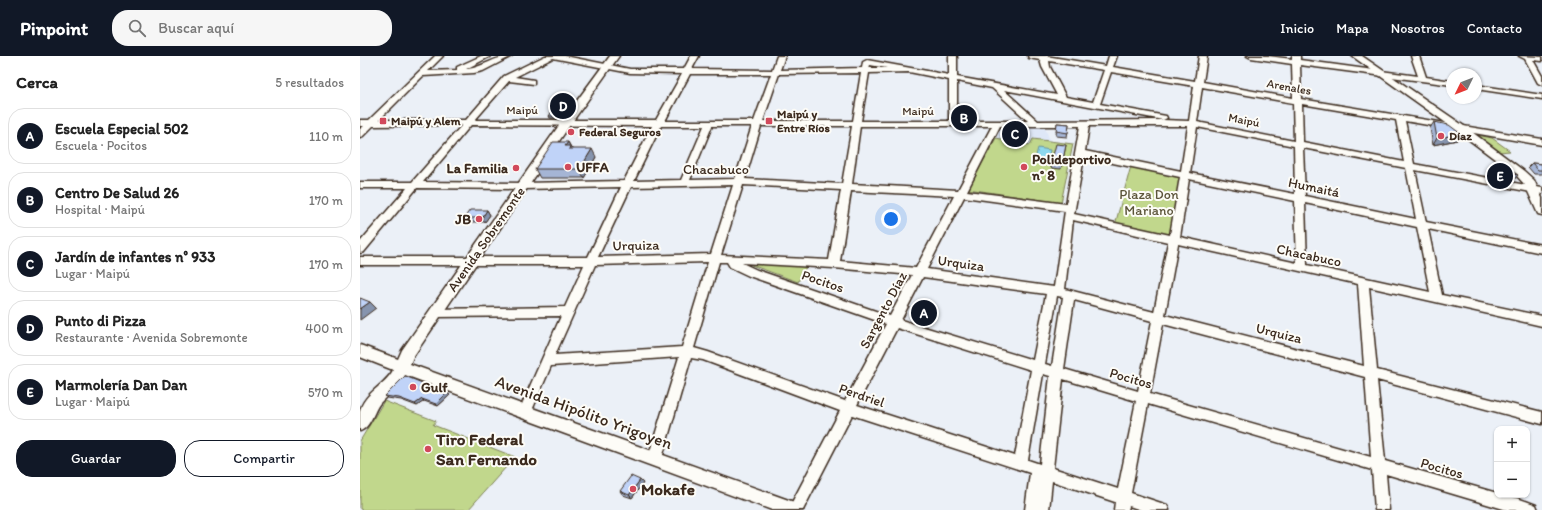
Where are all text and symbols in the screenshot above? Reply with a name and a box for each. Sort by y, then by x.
search box [112,10,392,46]
text: Pinpoint [20,17,88,40]
icon: search [126,17,148,39]
text: Buscar aquí [158,19,234,37]
text: Inicio [1280,20,1314,37]
text: Mapa [1336,20,1369,37]
text: Nosotros [1391,20,1445,37]
text: Contacto [1467,20,1522,37]
north arrow [1446,68,1482,104]
text: Cerca [16,72,58,92]
text: 5 resultados [275,75,344,90]
street label: Arenales [1266,76,1312,98]
pin: D [550,91,576,121]
street label: Maipú [506,103,538,117]
pin: B [951,103,977,133]
street label: Maipú [902,104,934,118]
place label: Maipú y Entre Ríos [777,107,830,135]
street label: Maipú [1227,110,1261,130]
place label: Maipú y Alem [391,114,462,129]
marker: Maipú y Alem [378,116,388,126]
marker: Maipú y Entre Ríos [764,116,774,126]
pin: C [1002,119,1028,149]
text: Escuela Especial 502 [55,120,188,138]
place label: Federal Seguros [579,125,661,140]
marker: Federal Seguros [566,127,576,137]
text: A [26,129,34,144]
text: 110 m [309,129,343,144]
place label: Díaz [1449,129,1472,143]
marker: Díaz [1436,131,1446,141]
text: Escuela · Pocitos [55,138,147,153]
place label: Polideportivo n° 8 [1031,151,1111,184]
place label: UFFA [576,159,610,176]
place label: La Familia [447,160,508,177]
street label: Chacabuco [683,161,749,178]
pin: E [1487,161,1513,191]
marker: UFFA [563,162,573,172]
marker: Polideportivo n° 8 [1019,162,1029,172]
marker: La Familia [511,163,521,173]
street label: Humaitá [1287,174,1342,201]
street label: Avenida Sobremonte [444,183,529,295]
text: Centro De Salud 26 [55,184,179,202]
park label: Plaza Don Mariano [1119,186,1179,219]
text: B [26,193,34,208]
text: 170 m [309,193,343,208]
text: Hospital · Maipú [55,202,145,217]
your location [881,209,901,229]
place label: JB [454,211,471,228]
marker: JB [474,214,484,224]
street label: Urquiza [612,237,660,254]
street label: Chacabuco [1275,240,1343,271]
text: Jardín de infantes n° 933 [55,248,215,266]
street label: Urquiza [936,252,986,275]
text: C [26,257,34,272]
text: 170 m [309,257,343,272]
text: Lugar · Maipú [55,266,130,281]
street label: Pocitos [799,266,846,297]
street label: Sargento Díaz [856,268,911,352]
pin: A [911,298,937,328]
text: Punto di Pizza [55,312,146,330]
street label: Urquiza [1254,320,1304,348]
text: D [26,321,34,336]
text: 400 m [305,321,343,336]
text: Restaurante · Avenida Sobremonte [55,330,248,345]
street label: Pocitos [1108,364,1154,393]
street label: Avenida Hipólito Yrigoyen [493,371,676,454]
text: Marmolería Dan Dan [55,376,187,394]
place label: Gulf [421,379,448,396]
street label: Perdriel [837,380,887,411]
marker: Gulf [408,382,418,392]
text: E [26,385,34,400]
text: 570 m [308,385,343,400]
text: Lugar · Maipú [55,394,130,409]
map controls [1494,426,1530,498]
button: + [1494,426,1530,462]
place label: Tiro Federal San Fernando [435,429,537,469]
button: Guardar [16,440,176,477]
button: Compartir [184,440,344,477]
marker: Tiro Federal San Fernando [423,444,433,454]
street label: Pocitos [1419,454,1465,483]
button: − [1494,462,1530,498]
place label: Mokafe [641,479,695,499]
marker: Mokafe [628,484,638,494]

